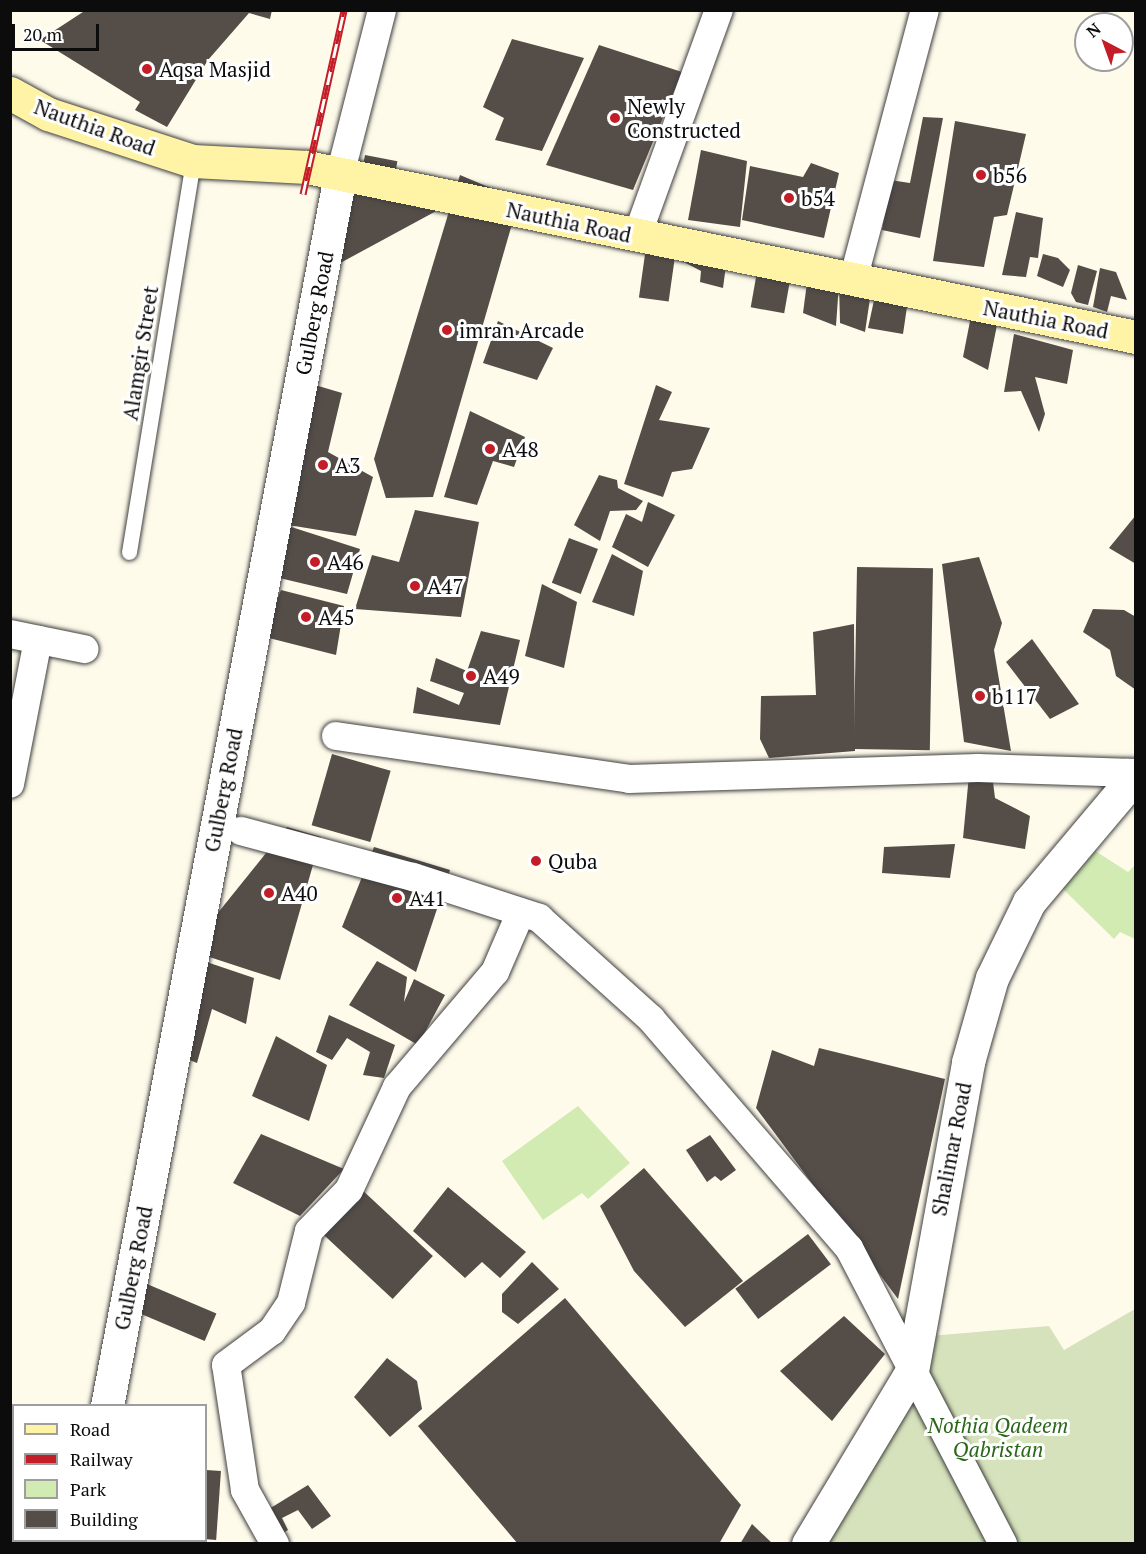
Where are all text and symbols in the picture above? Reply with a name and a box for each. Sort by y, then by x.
scale bar [15,12,102,50]
north arrow [1074,12,1134,72]
text: N [1082,18,1105,42]
text: 20 m [23,22,62,46]
place label: Aqsa Masjid [159,56,271,82]
marker: Aqsa Masjid [140,62,154,76]
street label: Nauthia Road [31,93,159,161]
place label: Newly Constructed [627,93,741,143]
marker: Newly Constructed [608,111,622,125]
place label: b56 [993,162,1027,188]
marker: b56 [974,168,988,182]
place label: b54 [801,185,835,211]
marker: b54 [782,191,796,205]
street label: Nauthia Road [504,196,634,248]
street label: Gulberg Road [290,249,338,377]
street label: Alamgir Street [117,284,163,422]
street label: Nauthia Road [981,295,1111,343]
place label: imran Arcade [459,317,585,343]
marker: imran Arcade [440,323,454,337]
place label: A48 [502,436,539,462]
marker: A48 [483,442,497,456]
place label: A3 [335,452,361,478]
marker: A3 [316,458,330,472]
place label: A46 [327,549,364,575]
marker: A46 [308,555,322,569]
place label: A47 [427,573,464,599]
marker: A47 [408,579,422,593]
place label: A45 [318,604,355,630]
marker: A45 [299,610,313,624]
place label: A49 [483,663,520,689]
marker: A49 [464,669,478,683]
place label: b117 [992,683,1037,709]
marker: b117 [973,689,987,703]
street label: Gulberg Road [199,726,247,854]
place label: Quba [548,848,598,874]
marker: Quba [529,854,543,868]
place label: A40 [281,880,318,906]
place label: A41 [409,885,446,911]
marker: A40 [262,886,276,900]
marker: A41 [390,891,404,905]
street label: Shalimar Road [926,1080,976,1218]
street label: Gulberg Road [109,1204,157,1332]
legend [12,1404,207,1542]
park label: Nothia Qadeem Qabristan [928,1412,1068,1462]
text: Road [70,1417,110,1441]
text: Railway [70,1447,133,1471]
text: Park [70,1477,106,1501]
text: Building [70,1507,138,1531]

